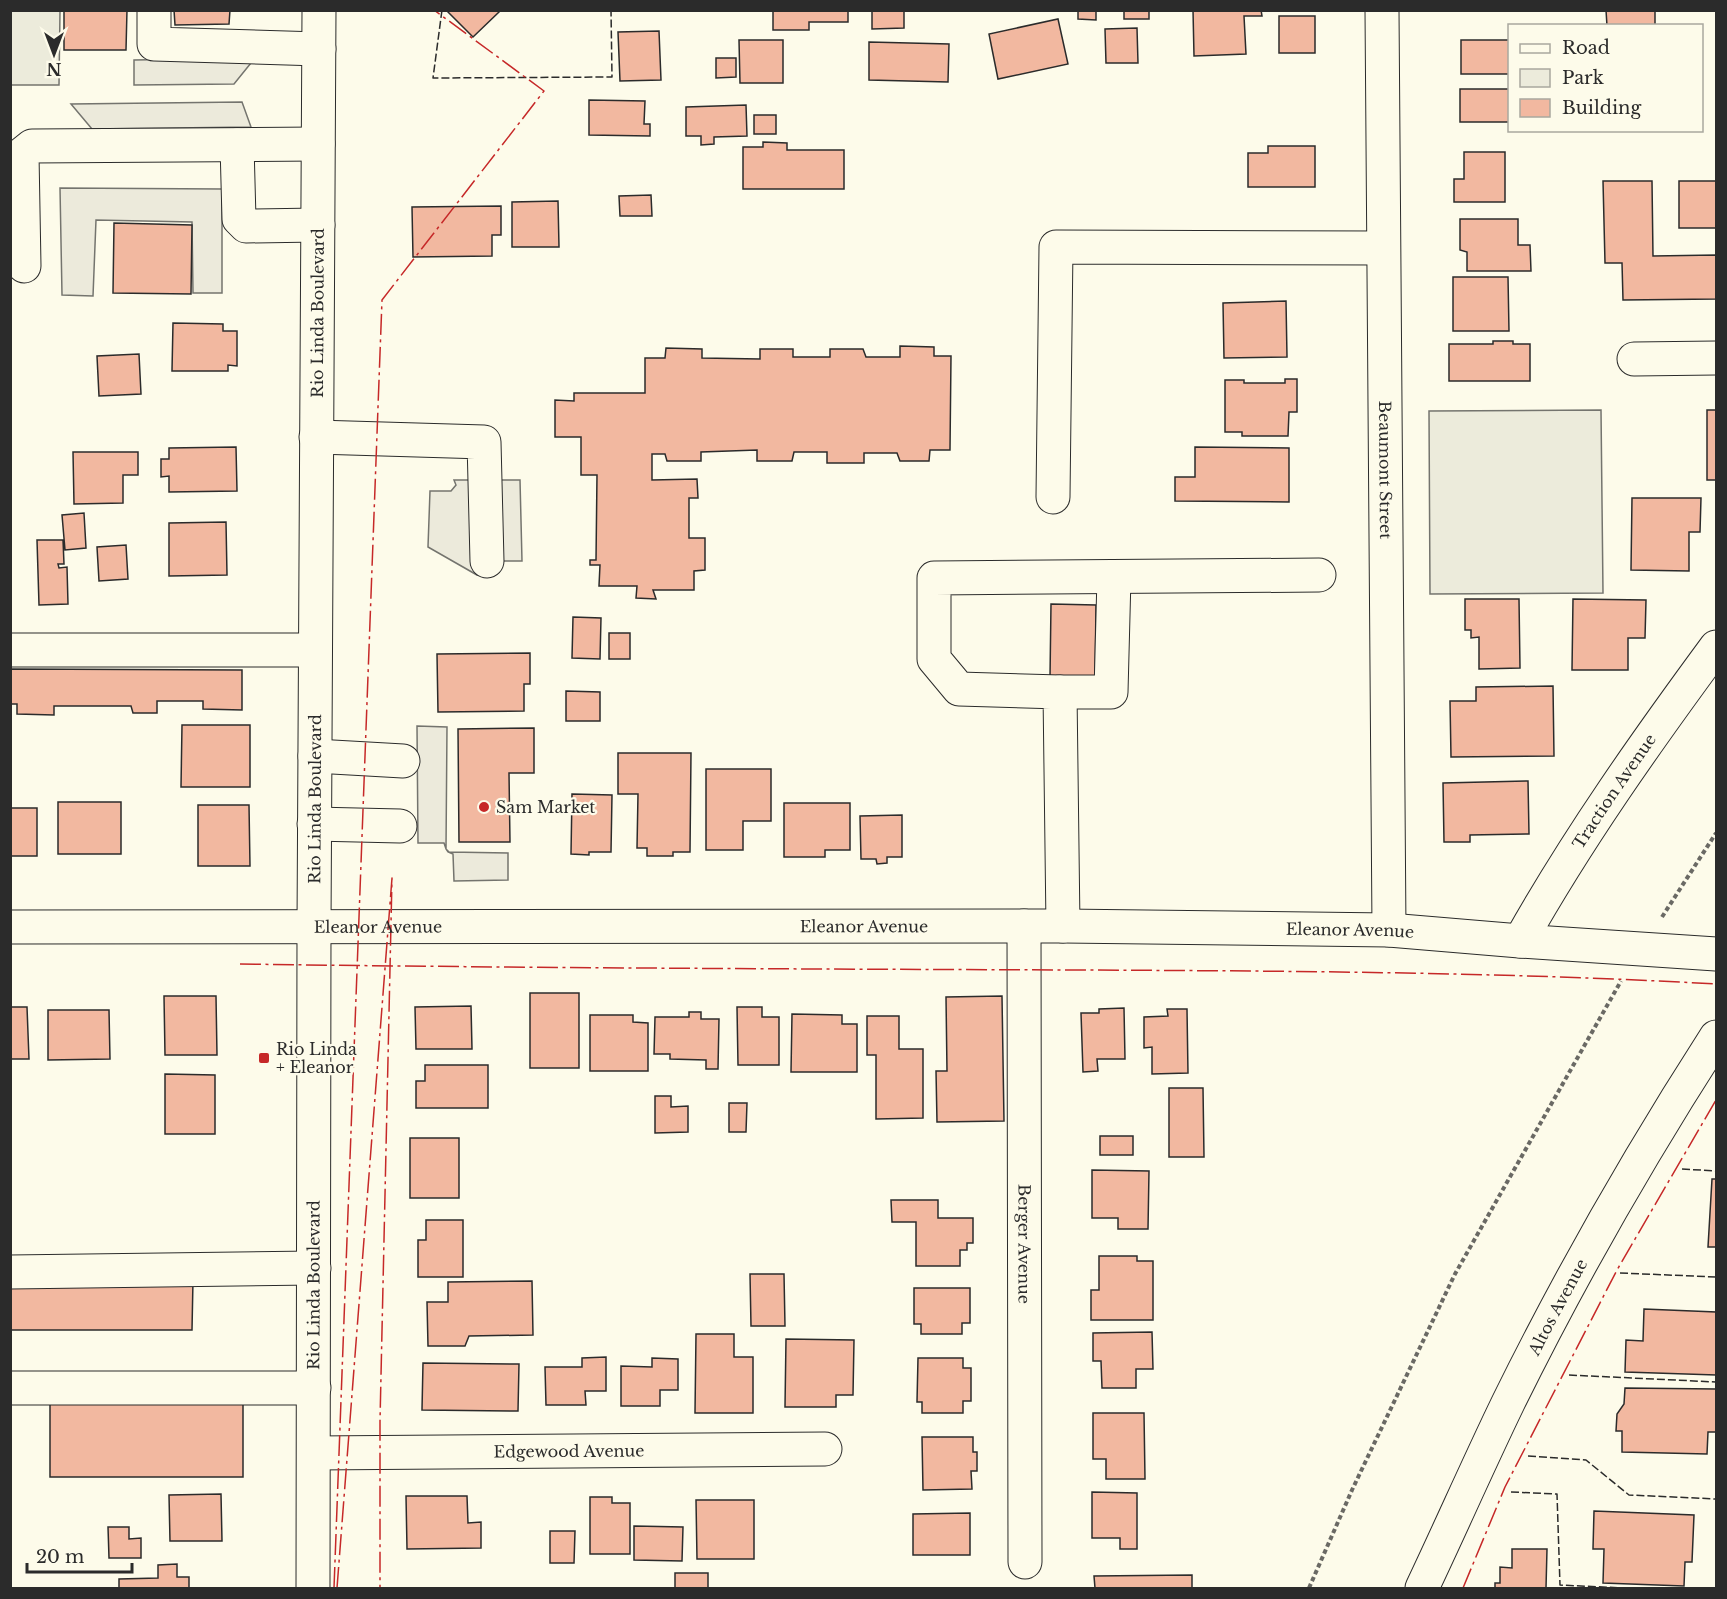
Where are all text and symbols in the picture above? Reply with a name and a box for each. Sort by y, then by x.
north arrow [24,24,84,84]
legend [1508,24,1703,132]
text: Road [1562,37,1610,59]
text: N [46,59,62,79]
text: Park [1562,67,1604,89]
text: Building [1562,97,1641,119]
street label: Rio Linda Boulevard [307,228,328,398]
street label: Beaumont Street [1375,401,1396,539]
street label: Rio Linda Boulevard [304,714,325,884]
street label: Traction Avenue [1568,730,1660,853]
place label: Sam Market [496,797,595,817]
marker: Sam Market [477,800,491,814]
street label: Eleanor Avenue [800,916,928,936]
street label: Eleanor Avenue [314,917,442,937]
street label: Eleanor Avenue [1286,919,1415,942]
place label: Rio Linda + Eleanor [276,1039,357,1077]
marker: Rio Linda + Eleanor [257,1051,271,1065]
street label: Berger Avenue [1014,1184,1035,1304]
street label: Rio Linda Boulevard [303,1200,324,1370]
street label: Altos Avenue [1523,1255,1591,1359]
street label: Edgewood Avenue [493,1440,645,1462]
scale bar [27,1536,132,1574]
text: 20 m [36,1546,84,1568]

